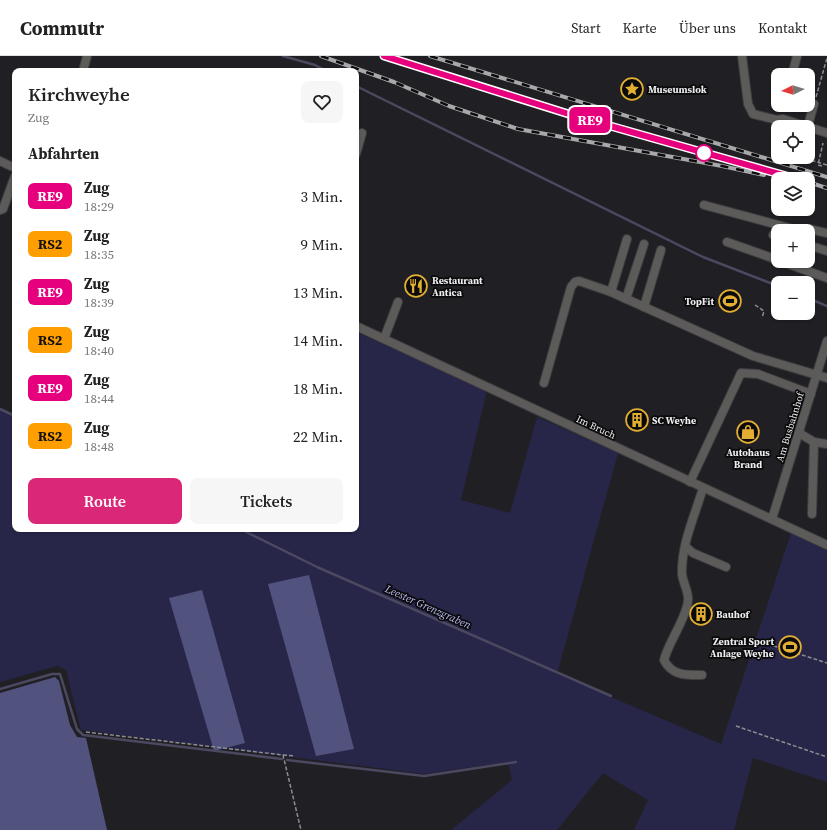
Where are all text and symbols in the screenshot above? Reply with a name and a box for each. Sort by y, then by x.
text: Commutr [20,15,104,41]
text: Start [571,18,601,38]
text: Karte [623,18,657,38]
text: Über uns [679,18,736,38]
text: Kontakt [758,18,807,38]
north arrow [771,68,815,112]
map controls [771,68,815,320]
place icon: Museumslok [619,76,645,102]
text: Kirchweyhe [28,81,130,107]
button: heart [301,81,343,123]
place label: Museumslok [648,83,707,96]
line badge: RE9 [567,107,613,133]
text: Zug [28,109,49,126]
text: RE9 [577,110,603,130]
button: locate [771,120,815,164]
text: Abfahrten [28,143,99,164]
unlabelled marker [695,144,713,162]
button: layers [771,172,815,216]
text: Zug [84,177,110,198]
text: RE9 [37,186,63,206]
text: 3 Min. [300,186,343,207]
text: 18:29 [84,198,114,215]
button: + [771,224,815,268]
text: Zug [84,225,110,246]
text: RS2 [38,234,62,254]
text: 9 Min. [300,234,343,255]
text: 18:35 [84,246,114,263]
text: Zug [84,273,110,294]
restaurant icon: Restaurant Antica [403,273,429,299]
place label: Restaurant Antica [432,274,483,299]
button: − [771,276,815,320]
text: RE9 [37,282,63,302]
text: 13 Min. [293,282,343,303]
sports icon: TopFit [717,288,743,314]
text: 18:39 [84,294,114,311]
place label: TopFit [685,295,714,308]
text: Zug [84,321,110,342]
text: RS2 [38,330,62,350]
text: 14 Min. [293,330,343,351]
text: 18:40 [84,342,114,359]
text: Zug [84,369,110,390]
text: RE9 [37,378,63,398]
text: 18 Min. [293,378,343,399]
street label: Am Busbahnhof [773,389,807,463]
text: 18:44 [84,390,114,407]
building icon: SC Weyhe [624,407,650,433]
street label: Im Bruch [574,412,618,442]
place label: SC Weyhe [652,414,696,427]
text: Zug [84,417,110,438]
shop icon: Autohaus Brand [735,419,761,445]
text: RS2 [38,426,62,446]
text: 22 Min. [293,426,343,447]
text: 18:48 [84,438,114,455]
place label: Autohaus Brand [726,446,770,471]
button: Route [28,478,182,524]
button: Tickets [190,478,343,524]
water label: Leester Grenzgraben [382,581,474,633]
building icon: Bauhof [688,601,714,627]
place label: Bauhof [716,608,751,621]
sports icon: Zentral Sport Anlage Weyhe [777,634,803,660]
place label: Zentral Sport Anlage Weyhe [710,635,774,660]

